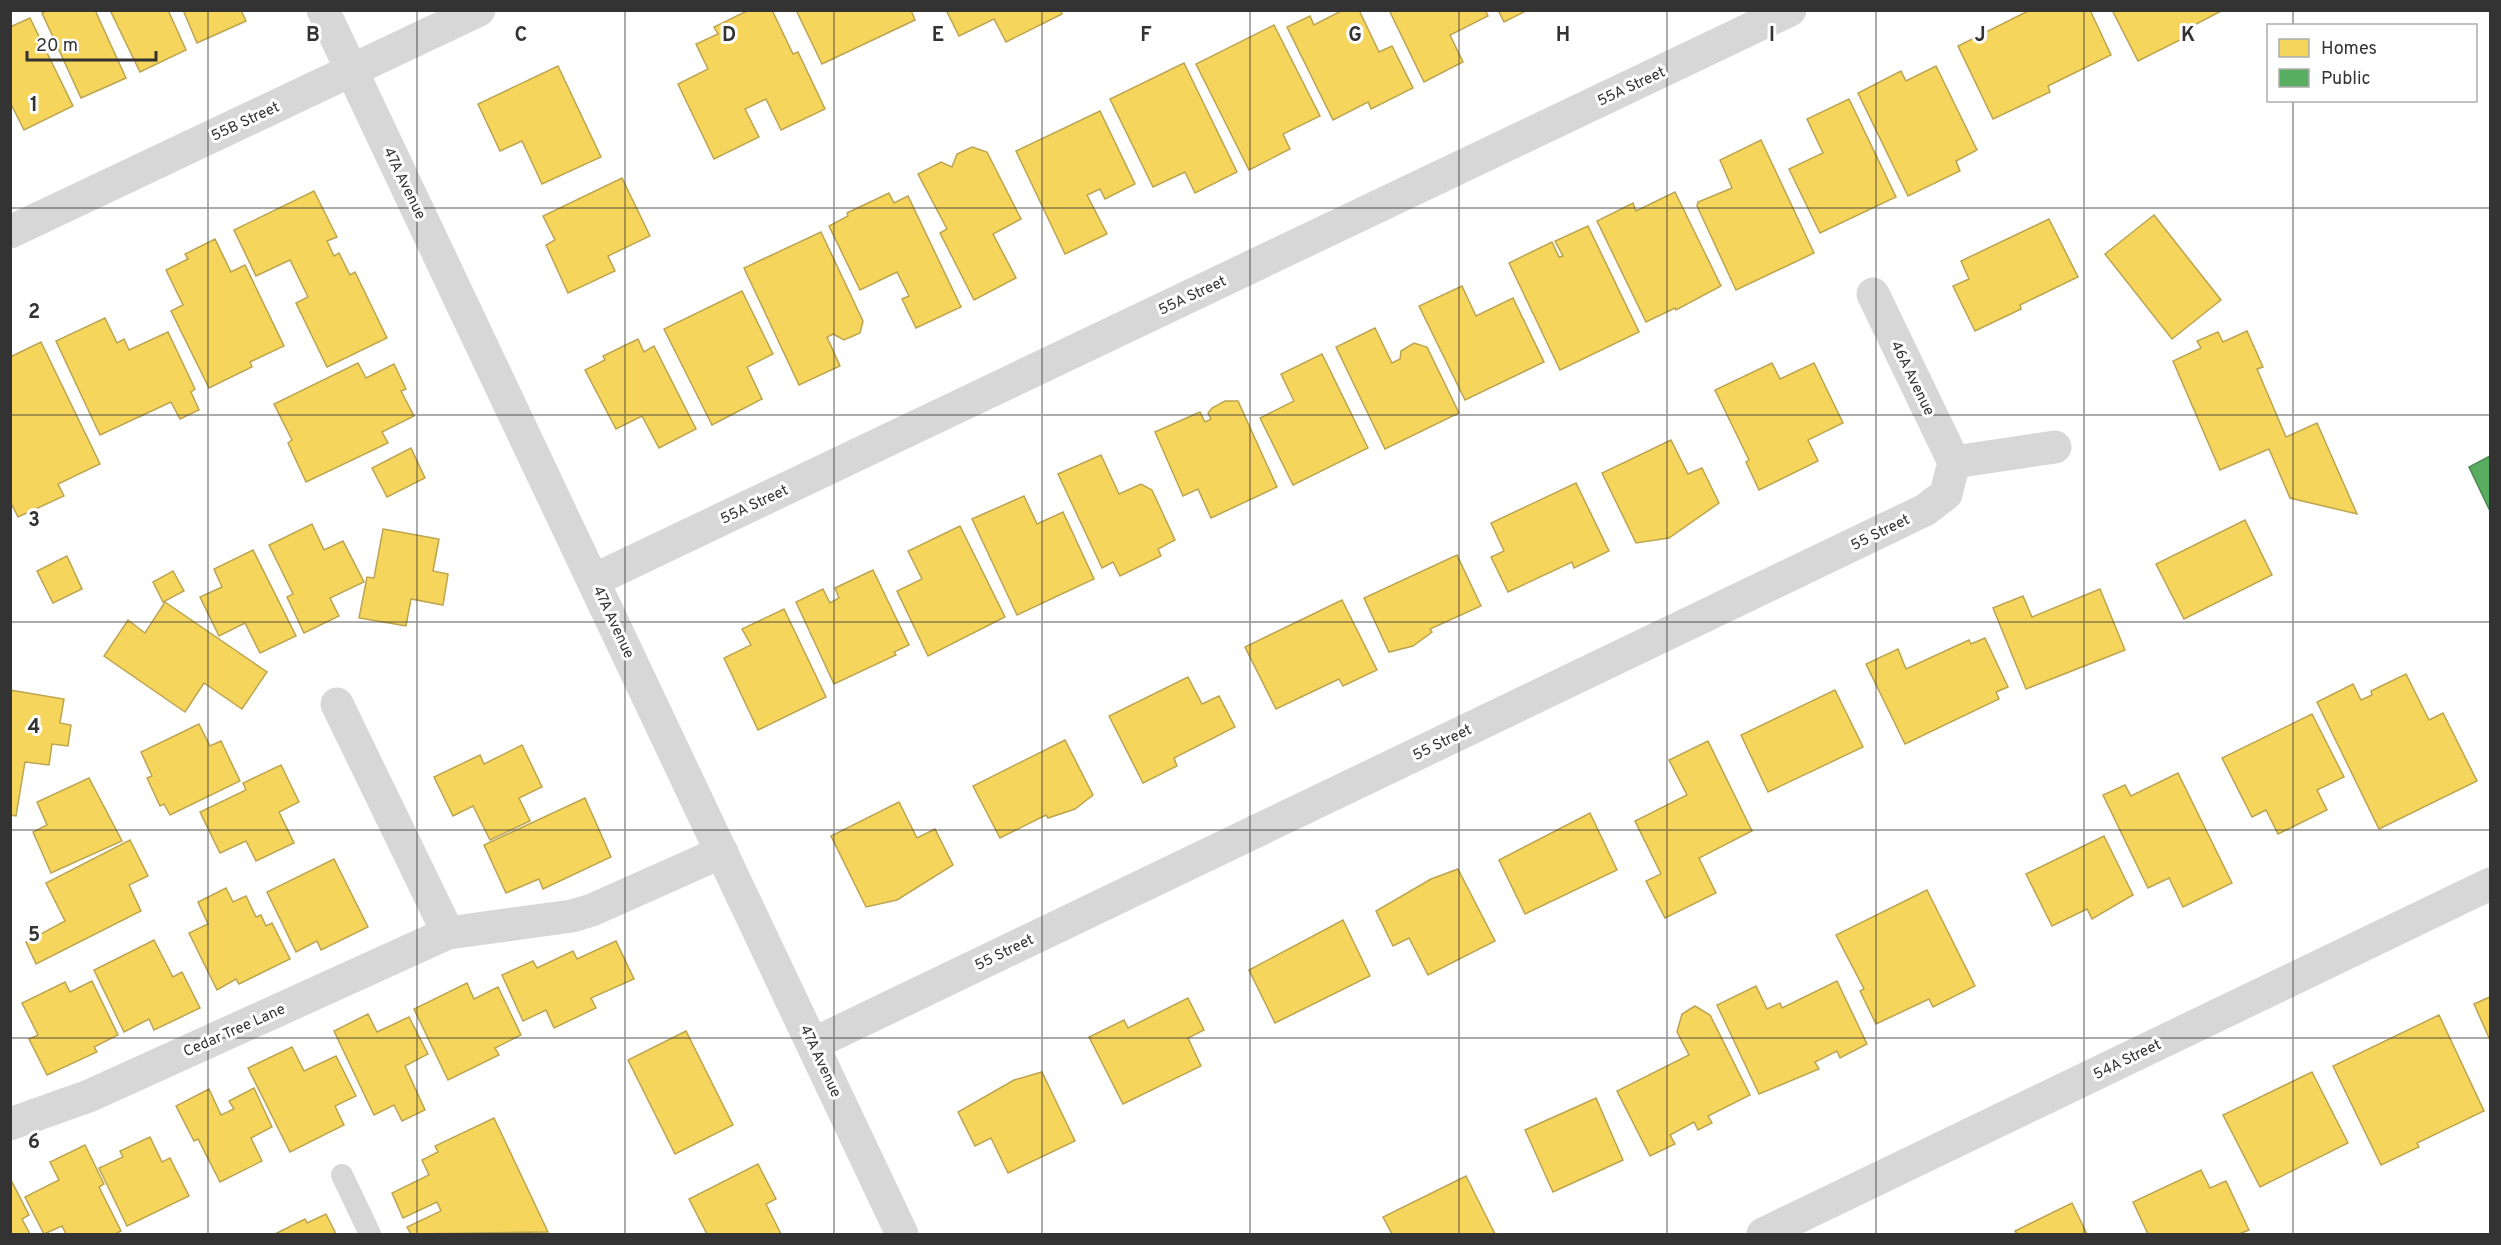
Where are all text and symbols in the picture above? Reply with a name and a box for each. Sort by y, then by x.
text: B [306,23,320,49]
text: C [515,23,527,49]
text: D [722,23,736,49]
text: E [932,23,944,49]
text: F [1140,23,1152,49]
text: G [1348,23,1362,49]
text: H [1556,23,1570,49]
text: I [1769,23,1775,49]
text: J [1974,23,1986,49]
text: K [2181,23,2195,49]
scale bar [27,24,156,62]
legend [2267,24,2477,102]
text: 20 m [36,35,78,58]
text: Homes [2321,38,2377,61]
street label: 55A Street [1595,63,1669,111]
text: Public [2321,68,2371,91]
text: 1 [30,93,38,119]
street label: 55B Street [208,98,283,146]
street label: 47A Avenue [378,144,429,223]
street label: 55A Street [1156,272,1230,320]
text: 2 [28,300,40,326]
street label: 46A Avenue [1885,338,1938,419]
street label: 55A Street [718,481,792,529]
text: 3 [28,508,40,534]
street label: 55 Street [1848,511,1913,556]
street label: 47A Avenue [588,583,638,662]
text: 4 [28,715,40,741]
street label: 55 Street [1410,721,1475,766]
text: 5 [28,923,40,949]
street label: 55 Street [972,931,1037,976]
street label: Cedar Tree Lane [181,1000,288,1062]
street label: 47A Avenue [795,1022,845,1101]
street label: 54A Street [2091,1036,2165,1085]
text: 6 [28,1130,40,1156]

